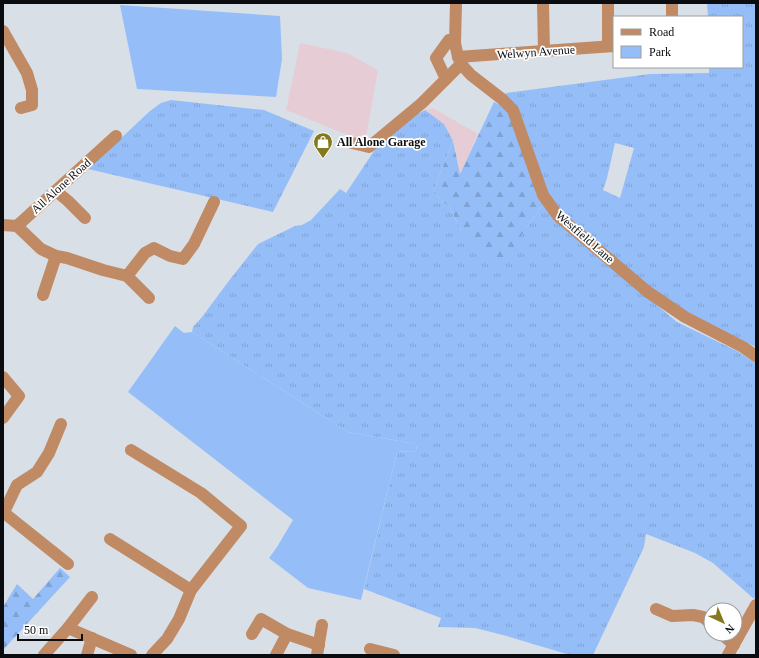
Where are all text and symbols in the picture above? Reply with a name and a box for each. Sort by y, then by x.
legend [613,16,743,68]
text: Road [649,25,674,39]
street label: Welwyn Avenue [496,42,576,62]
text: Park [649,45,671,59]
shop icon: All Alone Garage [312,131,334,159]
place label: All Alone Garage [337,135,426,149]
street label: All Alone Road [28,156,94,216]
street label: Westfield Lane [553,208,617,266]
north arrow [703,602,743,642]
scale bar [18,616,82,642]
text: N [723,622,737,636]
text: 50 m [24,623,49,637]

